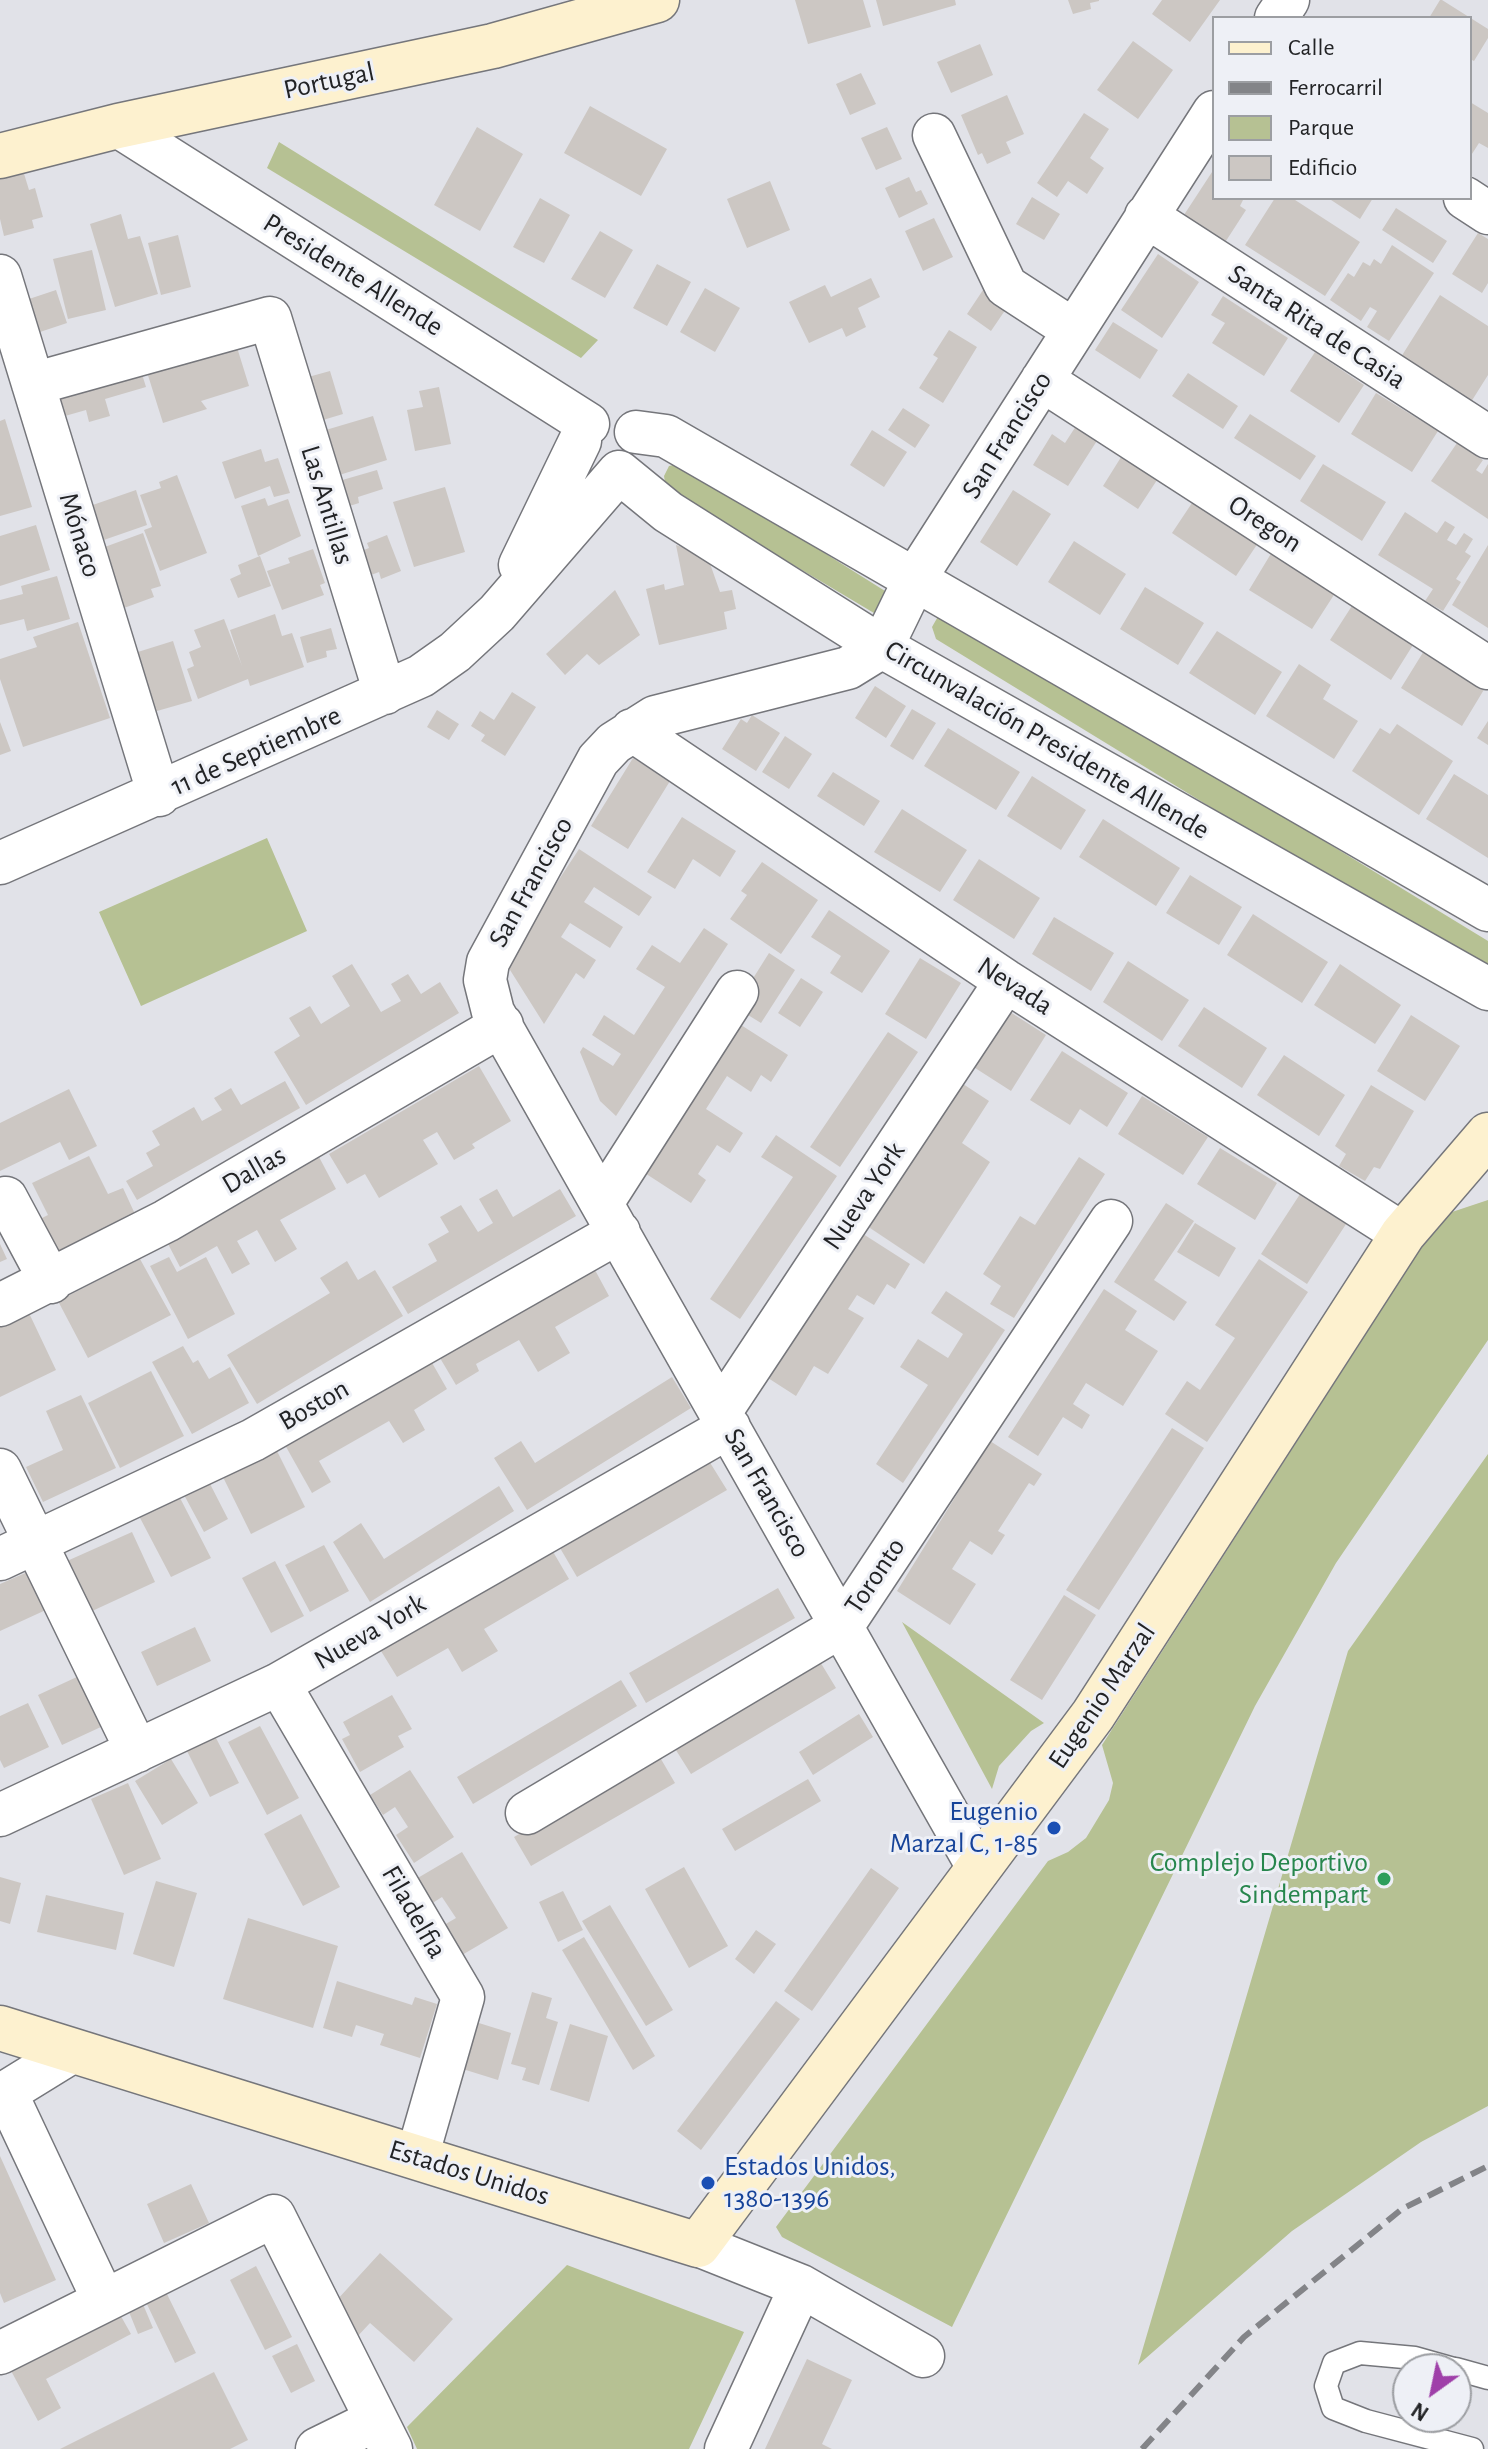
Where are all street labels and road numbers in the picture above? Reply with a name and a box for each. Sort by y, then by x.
street label: Portugal [280,55,378,107]
street label: Presidente Allende [257,206,449,344]
street label: Santa Rita de Casia [1222,257,1412,397]
street label: San Francisco [955,365,1059,505]
street label: Las Antillas [293,441,361,569]
street label: Oregon [1222,488,1308,560]
street label: Mónaco [51,489,109,581]
street label: Circunvalación Presidente Allende [879,633,1215,847]
street label: 11 de Septiembre [166,698,346,804]
street label: San Francisco [481,811,581,953]
street label: Nevada [971,949,1059,1023]
street label: Nueva York [816,1136,912,1256]
street label: Dallas [216,1138,292,1202]
street label: Boston [273,1372,355,1438]
street label: San Francisco [716,1422,818,1564]
street label: Toronto [837,1532,913,1620]
street label: Nueva York [308,1587,432,1677]
street label: Eugenio Marzal [1041,1617,1163,1775]
street label: Filadelfia [374,1860,454,1964]
street label: Estados Unidos [385,2133,553,2213]

